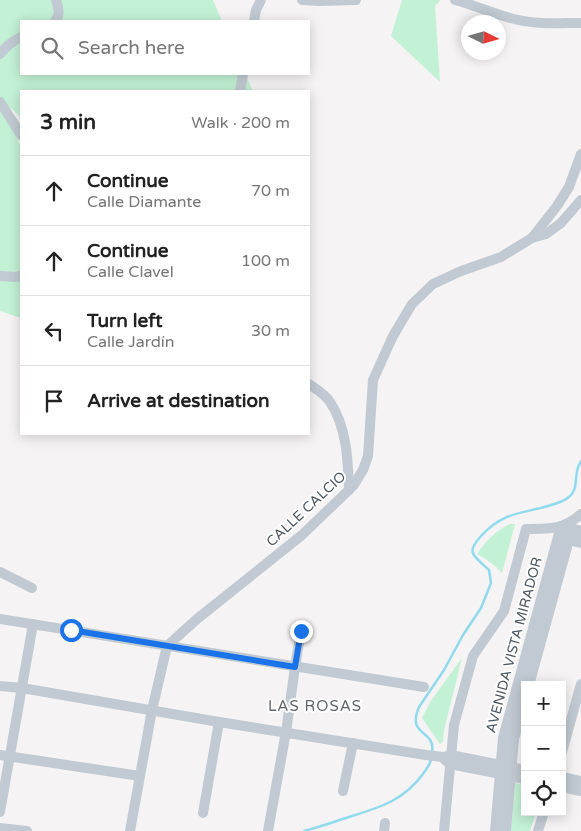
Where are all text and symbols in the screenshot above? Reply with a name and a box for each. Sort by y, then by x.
north arrow [461,15,506,60]
search box [20,20,310,75]
icon: search [38,34,66,62]
text: Search here [78,37,185,59]
text: 3 min [40,110,96,135]
text: Walk · 200 m [191,113,290,133]
text: Continue [87,170,169,192]
icon: ahead [40,177,68,205]
text: 70 m [251,181,290,201]
text: Calle Diamante [87,192,201,212]
text: Continue [87,240,169,262]
icon: ahead [40,247,68,275]
text: 100 m [241,251,290,271]
text: Calle Clavel [87,262,174,282]
text: Turn left [87,310,163,332]
icon: left [40,317,68,345]
text: 30 m [251,321,290,341]
text: Calle Jardín [87,332,174,352]
icon: arrive [40,387,68,415]
text: Arrive at destination [87,390,270,412]
street label: CALLE CALCIO [263,468,349,550]
street label: AVENIDA VISTA MIRADOR [482,555,546,735]
route start [60,619,83,642]
route end [290,620,313,643]
map controls [521,681,566,816]
button: + [521,681,566,726]
district label: LAS ROSAS [268,697,362,715]
button: − [521,726,566,771]
button: locate [521,771,566,816]

